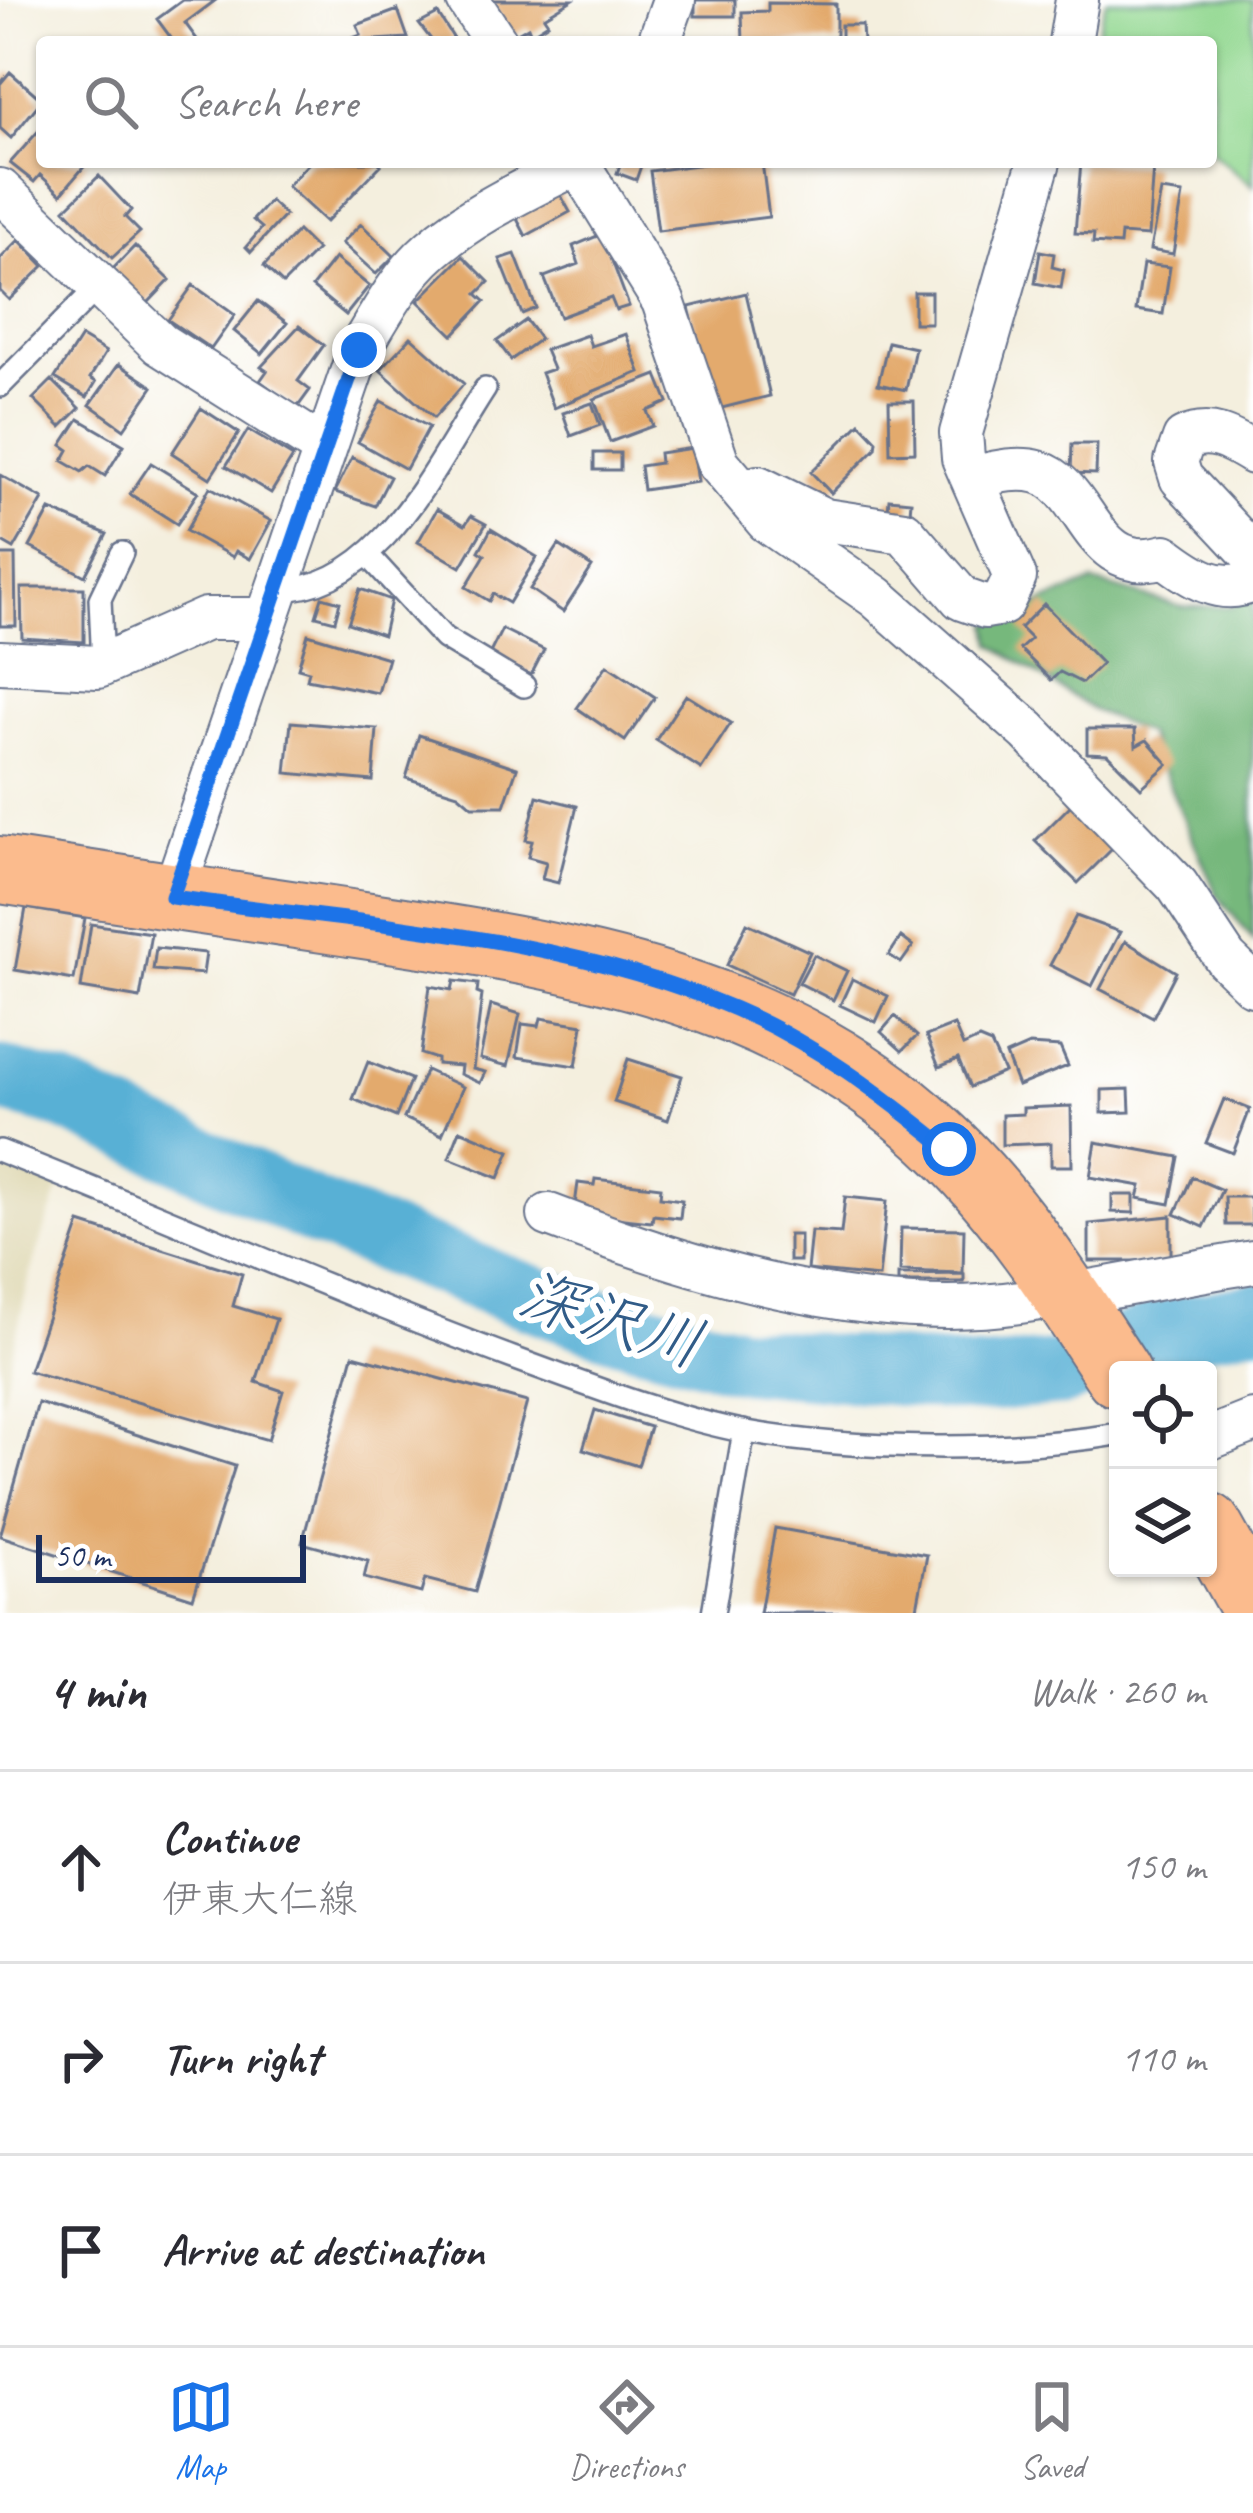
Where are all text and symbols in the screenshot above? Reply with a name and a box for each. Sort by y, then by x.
search box [36,36,1217,168]
icon: search [78,69,144,135]
text: Search here [174,74,357,131]
route end [332,323,386,377]
route start [922,1122,976,1176]
water label: 深沢川 [509,1255,713,1385]
map controls [1109,1361,1217,1577]
button: locate [1109,1361,1217,1469]
button: layers [1109,1469,1217,1577]
scale bar [36,1529,306,1582]
text: 50 m [54,1535,110,1577]
text: 4 min [48,1659,146,1723]
text: Walk · 260 m [1029,1667,1205,1716]
text: Continue [162,1810,296,1867]
icon: ahead [48,1834,114,1900]
text: 150 m [1121,1842,1205,1891]
text: 伊東大仁線 [162,1875,357,1924]
icon: right [48,2026,114,2092]
text: Turn right [162,2030,320,2087]
text: 110 m [1121,2034,1205,2083]
icon: arrive [48,2218,114,2284]
text: Arrive at destination [162,2222,484,2279]
tab: Map [168,2374,234,2488]
tab: Directions [569,2374,684,2488]
tab: Saved [1019,2374,1085,2488]

